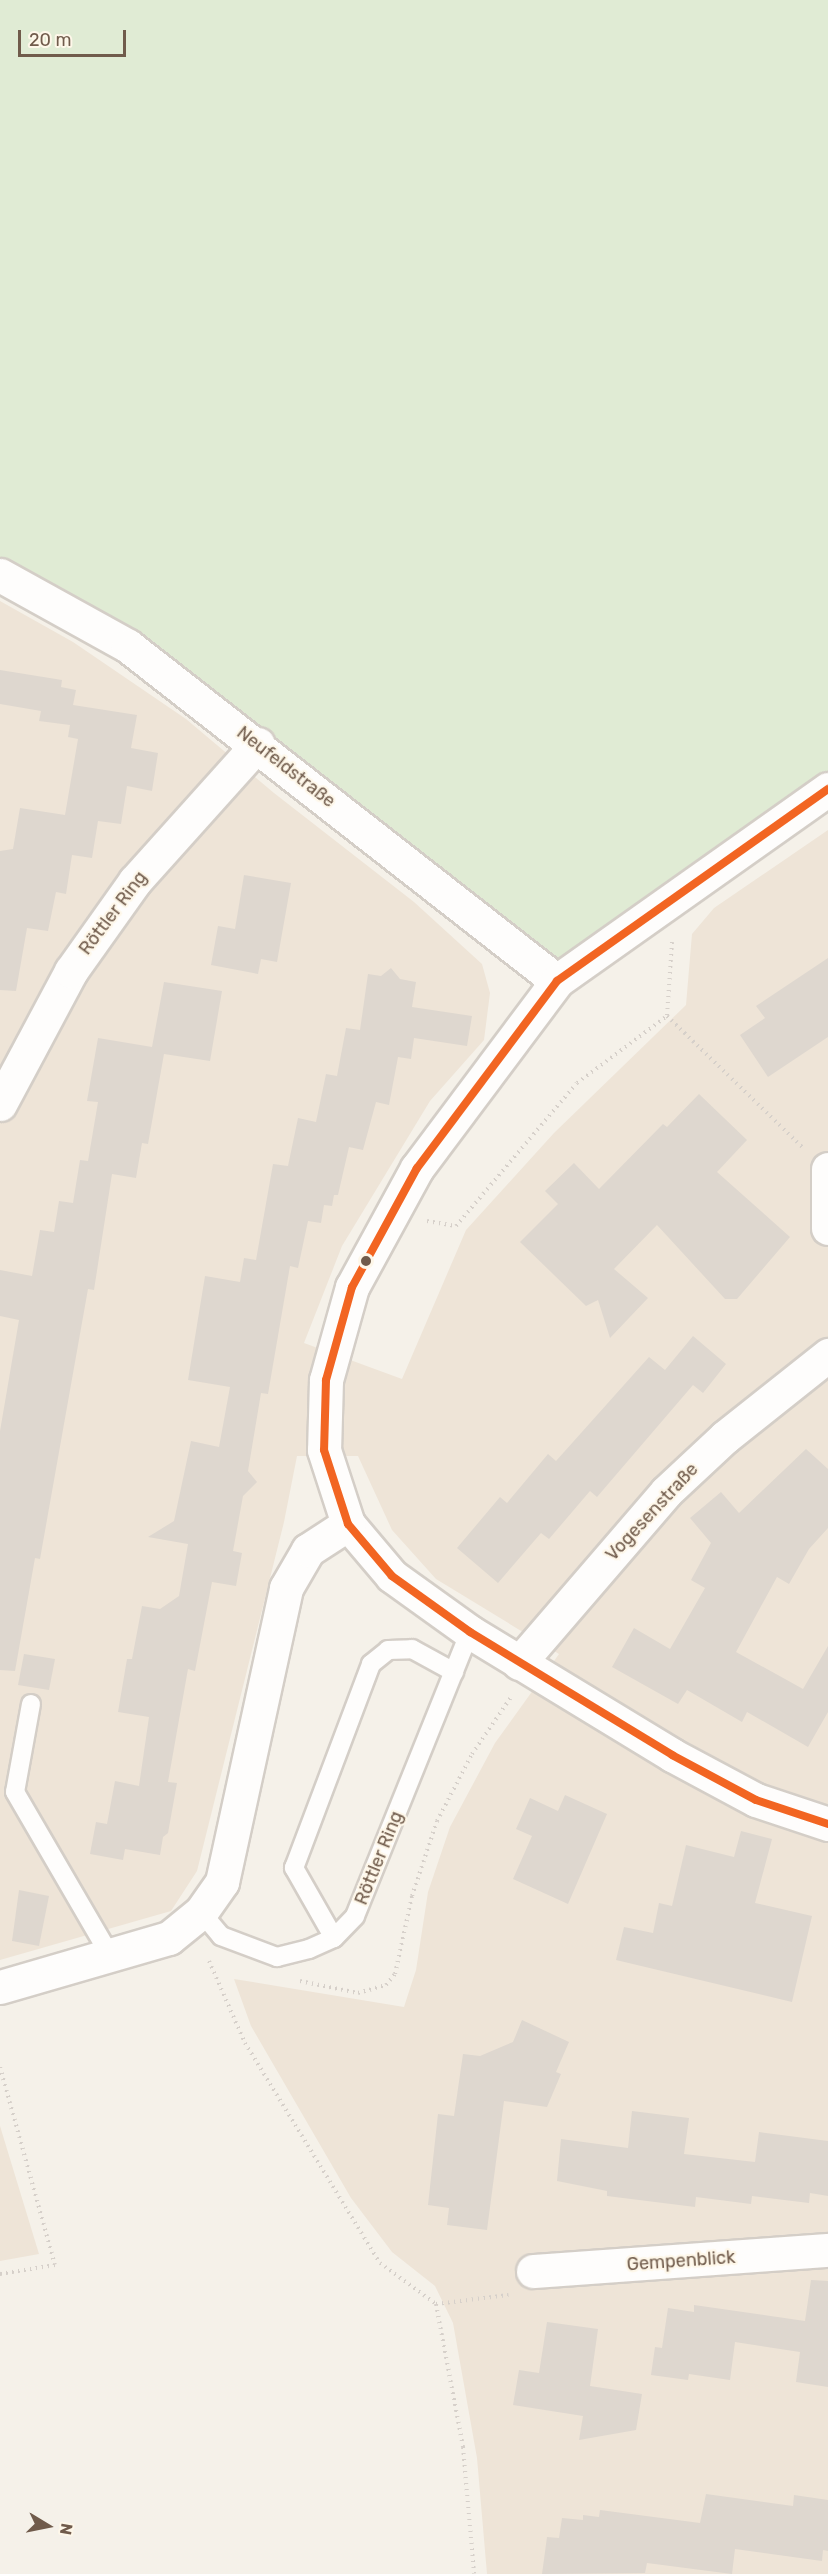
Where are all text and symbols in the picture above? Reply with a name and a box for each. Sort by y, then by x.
scale bar [21,18,129,56]
text: 20 m [29,29,71,51]
street label: Neufeldstraße [233,722,339,812]
street label: Röttler Ring [74,867,152,959]
unlabelled marker [360,1255,372,1267]
street label: Vogesenstraße [601,1459,703,1565]
street label: Röttler Ring [350,1808,408,1908]
street label: Gempenblick [626,2246,736,2276]
north arrow [18,2496,78,2556]
text: N [56,2522,77,2537]

